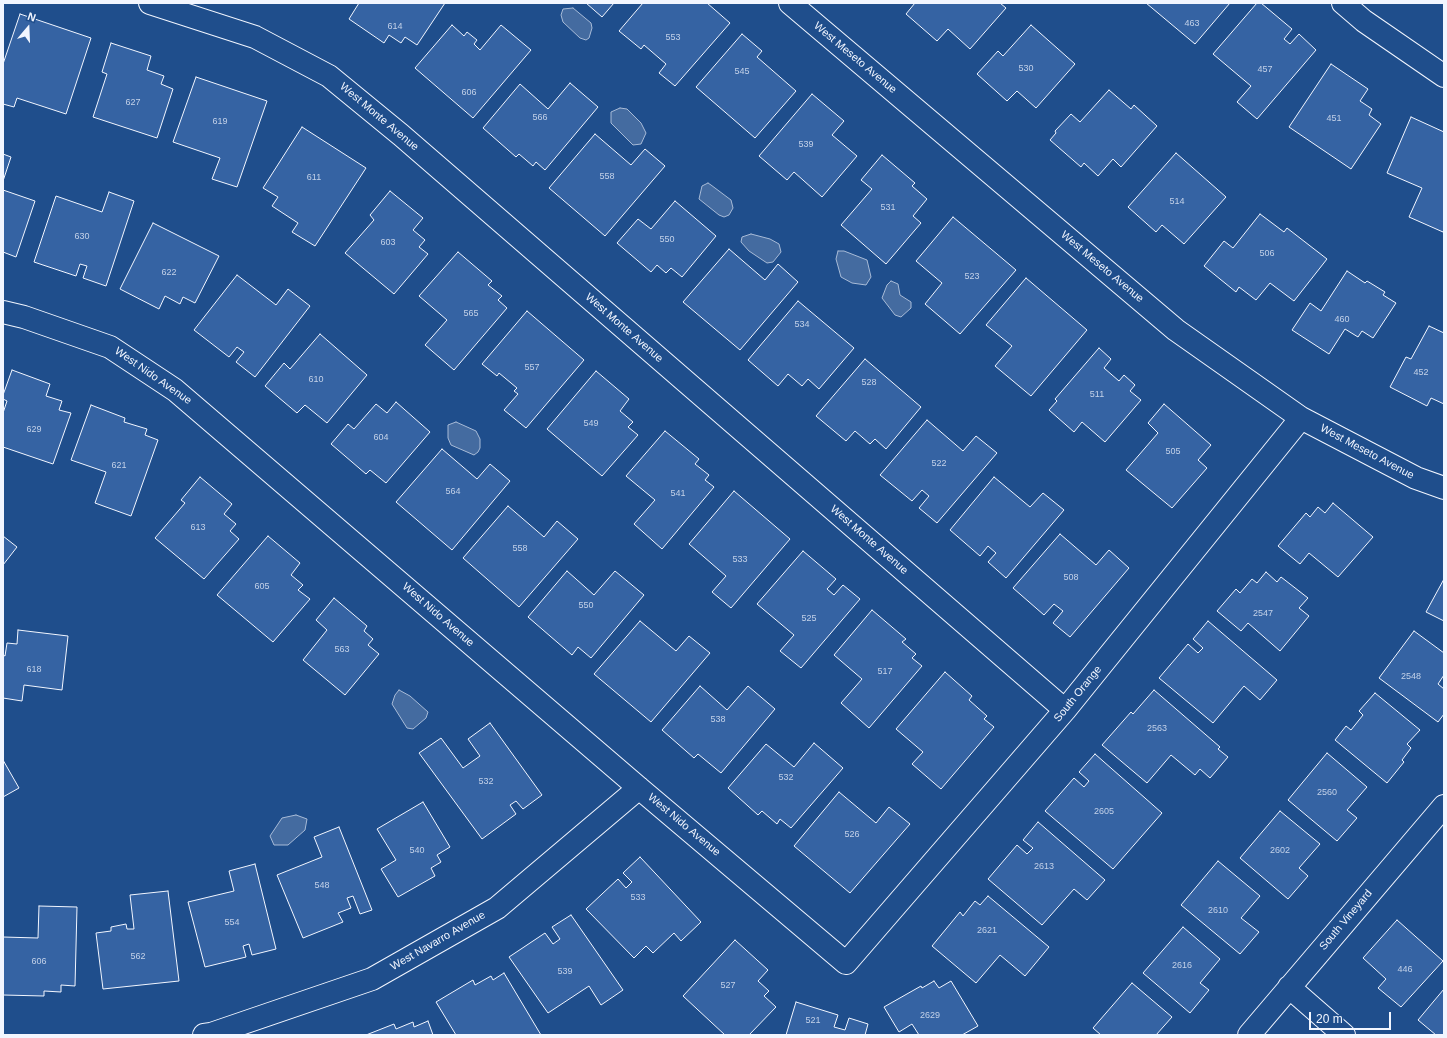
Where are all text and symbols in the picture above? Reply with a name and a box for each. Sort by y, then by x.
north arrow [8,8,48,48]
text: N [26,10,38,24]
street label: West Meseto Avenue [811,19,899,97]
house number: 463 [1184,19,1200,29]
house number: 614 [387,22,403,32]
house number: 553 [665,33,681,43]
house number: 530 [1018,64,1034,74]
house number: 457 [1257,65,1273,75]
house number: 545 [734,67,750,77]
street label: West Monte Avenue [337,80,421,154]
house number: 606 [461,88,477,98]
house number: 627 [125,98,141,108]
house number: 566 [532,113,548,123]
house number: 451 [1326,114,1342,124]
house number: 619 [212,117,228,127]
house number: 539 [798,140,814,150]
house number: 558 [599,172,615,182]
house number: 611 [307,173,321,183]
house number: 514 [1169,197,1185,207]
house number: 531 [880,203,896,213]
street label: West Meseto Avenue [1058,228,1146,306]
house number: 630 [74,232,90,242]
house number: 550 [659,235,675,245]
house number: 603 [380,238,396,248]
house number: 506 [1259,249,1275,259]
house number: 622 [161,268,177,278]
house number: 523 [964,272,980,282]
street label: West Monte Avenue [582,291,666,365]
house number: 565 [463,309,479,319]
house number: 460 [1334,315,1350,325]
house number: 534 [794,320,810,330]
street label: West Nido Avenue [112,345,194,407]
house number: 557 [524,363,540,373]
house number: 452 [1413,368,1429,378]
house number: 610 [308,375,324,385]
house number: 528 [861,378,877,388]
house number: 511 [1090,390,1104,400]
house number: 549 [583,419,599,429]
street label: West Meseto Avenue [1318,422,1416,482]
house number: 629 [26,425,42,435]
house number: 604 [373,433,389,443]
house number: 505 [1165,447,1181,457]
house number: 522 [931,459,947,469]
house number: 621 [111,461,127,471]
house number: 564 [445,487,461,497]
house number: 541 [670,489,686,499]
street label: West Monte Avenue [827,503,911,577]
house number: 613 [190,523,206,533]
house number: 558 [512,544,528,554]
house number: 533 [732,555,748,565]
house number: 508 [1063,573,1079,583]
street label: West Nido Avenue [399,580,477,650]
house number: 605 [254,582,270,592]
house number: 550 [578,601,594,611]
house number: 2547 [1253,609,1273,619]
house number: 525 [801,614,817,624]
house number: 563 [334,645,350,655]
street label: South Orange [1051,663,1105,725]
house number: 618 [26,665,42,675]
house number: 517 [877,667,893,677]
house number: 2548 [1401,672,1421,682]
house number: 538 [710,715,726,725]
house number: 2563 [1147,724,1167,734]
house number: 532 [778,773,794,783]
house number: 532 [478,777,494,787]
house number: 2560 [1317,788,1337,798]
street label: West Nido Avenue [645,791,723,859]
house number: 2605 [1094,807,1114,817]
house number: 526 [844,830,860,840]
house number: 540 [409,846,425,856]
house number: 2602 [1270,846,1290,856]
house number: 2613 [1034,862,1054,872]
house number: 548 [314,881,330,891]
street label: South Vineyard [1317,887,1375,953]
house number: 533 [630,893,646,903]
house number: 2610 [1208,906,1228,916]
street label: West Navarro Avenue [388,908,488,974]
house number: 554 [224,918,240,928]
house number: 2621 [977,926,997,936]
house number: 562 [130,952,146,962]
house number: 606 [31,957,47,967]
house number: 2616 [1172,961,1192,971]
house number: 446 [1397,965,1413,975]
house number: 539 [557,967,573,977]
house number: 527 [720,981,736,991]
scale bar [1311,1004,1393,1030]
house number: 2629 [920,1011,940,1021]
text: 20 m [1316,1012,1343,1026]
house number: 521 [805,1016,821,1026]

